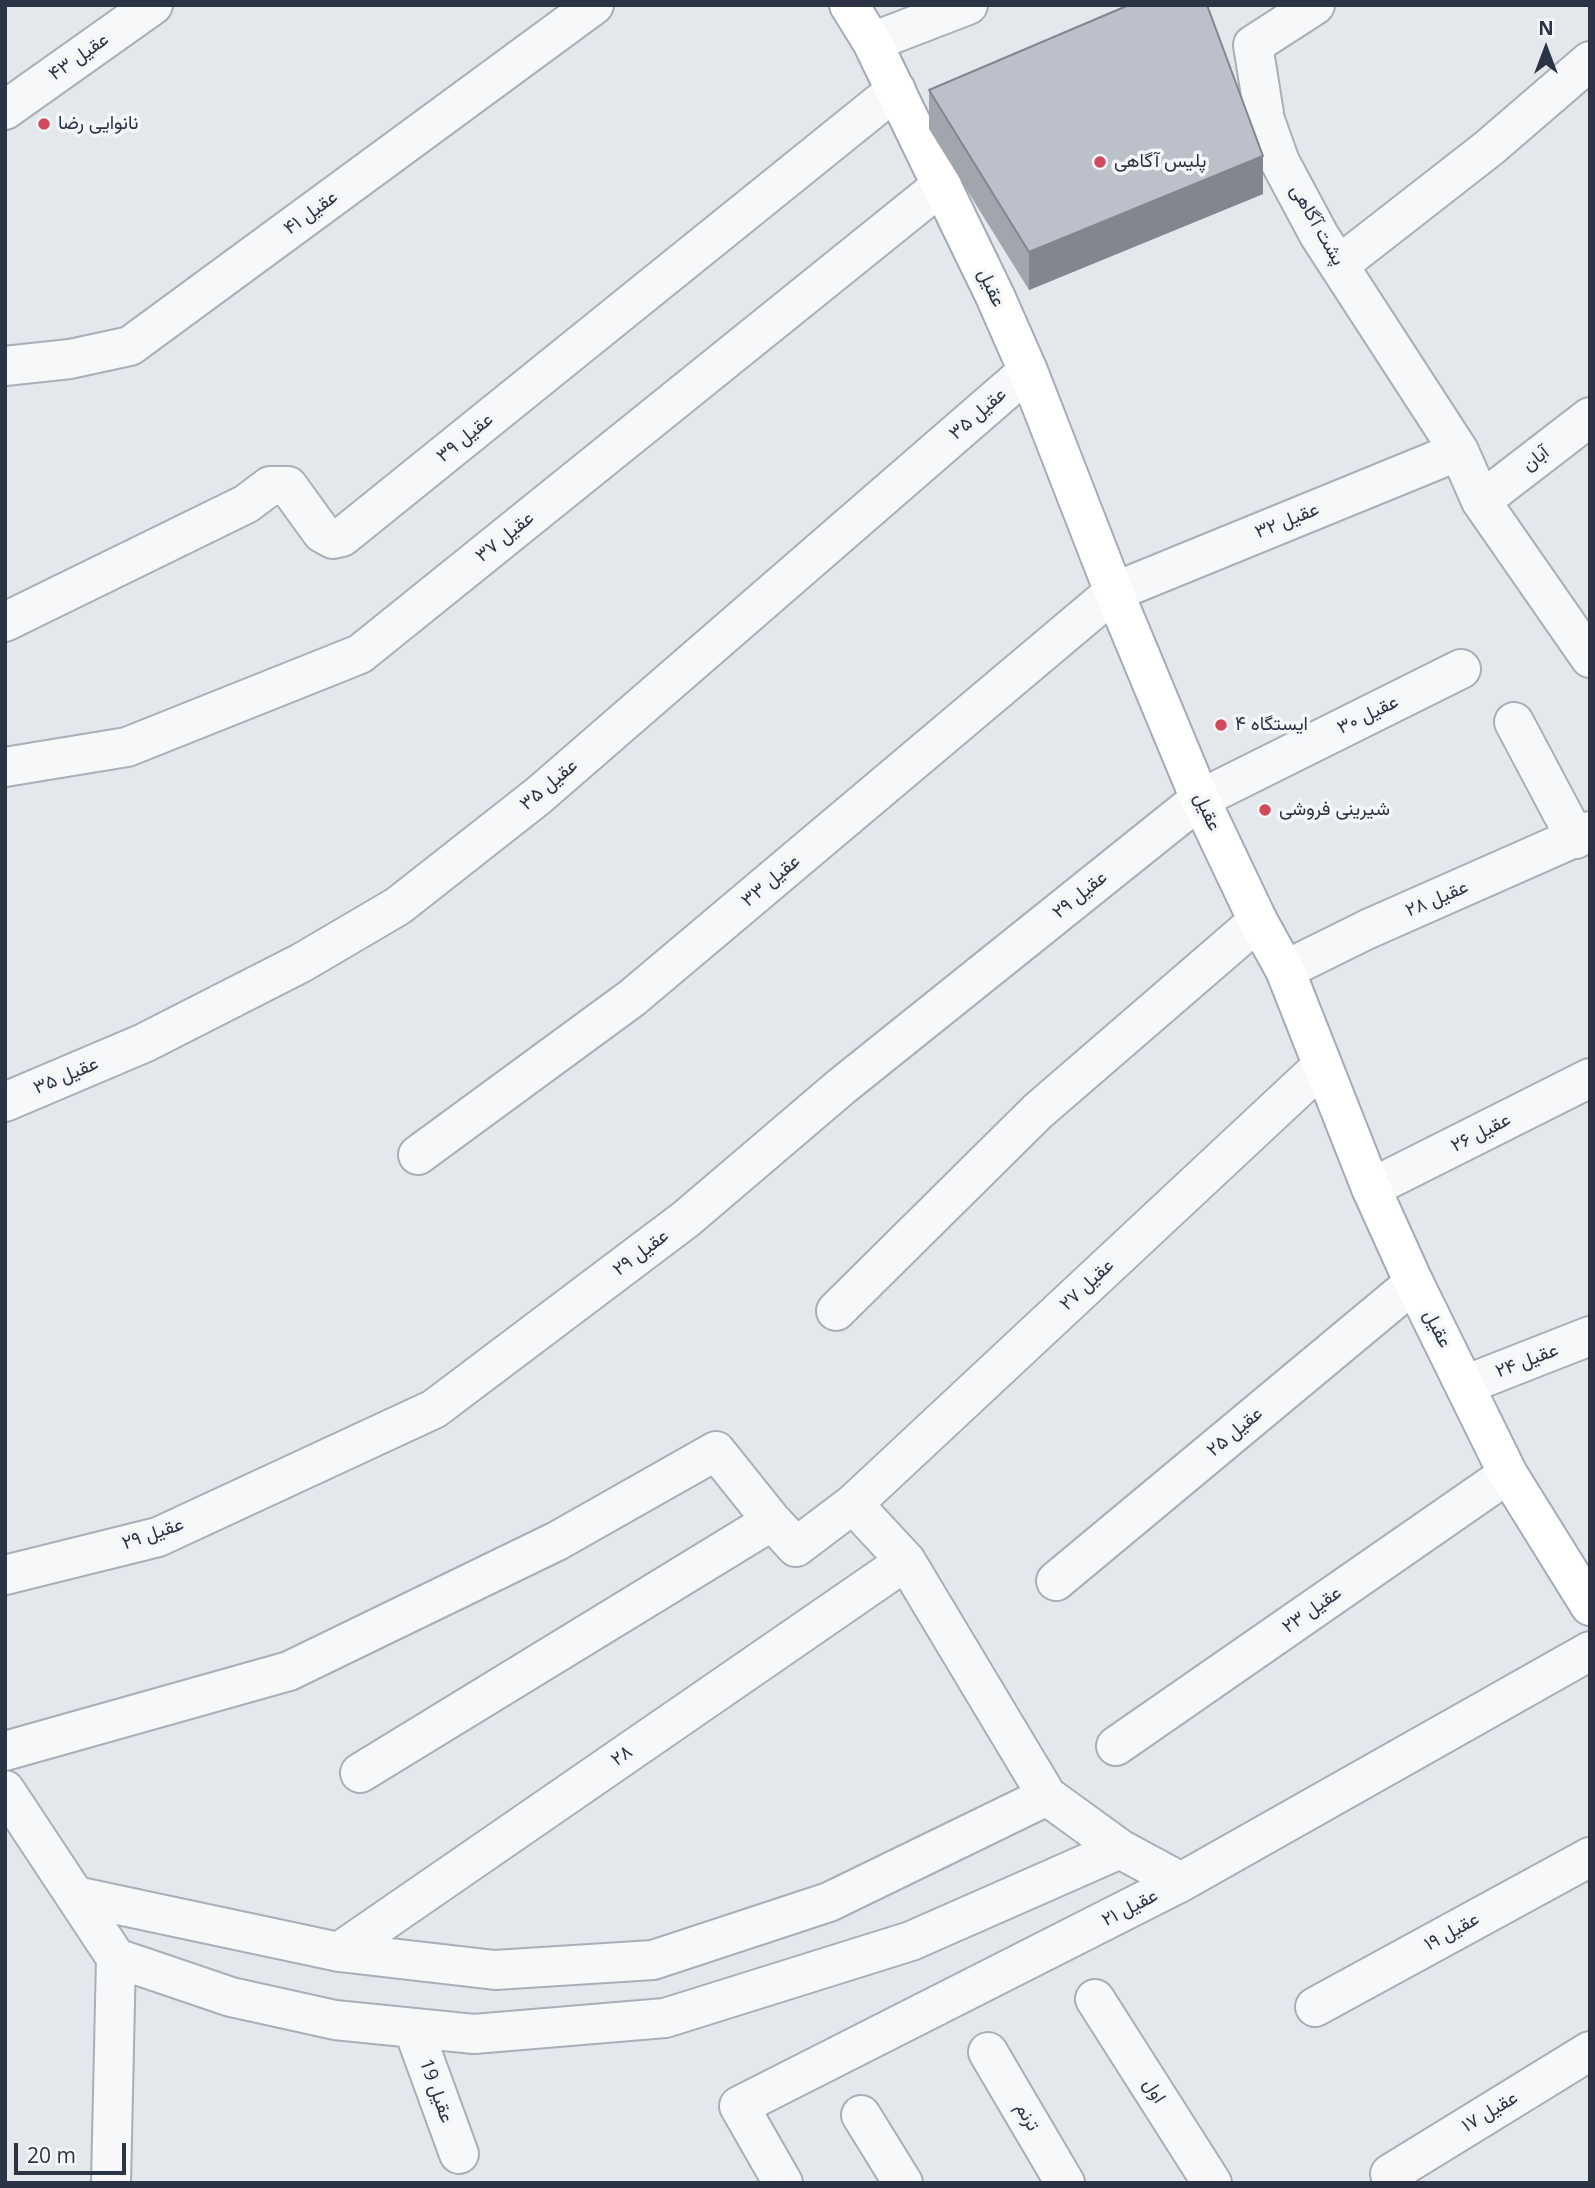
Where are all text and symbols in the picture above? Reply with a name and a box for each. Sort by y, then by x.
north arrow [1511,14,1581,84]
text: N [1538,15,1554,41]
street label: عقیل ۴۳ [45,28,113,86]
place label: نانوایی رضا [58,113,138,135]
marker: نانوایی رضا [36,116,52,132]
place label: پلیس آگاهی [1114,151,1206,173]
marker: پلیس آگاهی [1092,154,1108,170]
street label: پشت آگاهی [1285,180,1349,270]
street label: عقیل ۴۱ [280,186,342,240]
street label: عقیل [972,265,1010,311]
street label: عقیل ۳۵ [945,383,1011,445]
street label: عقیل ۳۹ [432,408,498,468]
street label: آبان [1518,441,1554,477]
street label: عقیل ۳۲ [1252,498,1322,544]
street label: عقیل ۳۷ [471,507,539,567]
street label: عقیل ۳۰ [1334,690,1402,740]
place label: ایستگاه ۴ [1235,714,1308,736]
marker: ایستگاه ۴ [1213,717,1229,733]
street label: عقیل ۳۵ [516,754,582,816]
street label: عقیل [1188,789,1226,835]
place label: شیرینی فروشی [1279,799,1390,821]
marker: شیرینی فروشی [1257,802,1273,818]
street label: عقیل ۳۳ [737,850,805,912]
street label: عقیل ۲۹ [1048,866,1112,924]
street label: ۲۸ عقیل [1402,876,1472,922]
street label: عقیل ۳۵ [30,1052,102,1100]
street label: عقیل ۲۶ [1447,1108,1515,1158]
street label: عقیل ۲۹ [609,1225,673,1281]
street label: عقیل ۲۷ [1055,1254,1119,1316]
street label: عقیل [1418,1306,1456,1352]
street label: عقیل ۲۴ [1492,1339,1562,1383]
street label: عقیل ۲۵ [1202,1402,1268,1462]
street label: عقیل ۲۹ [119,1513,187,1555]
street label: عقیل ۲۳ [1278,1581,1346,1639]
street label: ۲۸ [607,1741,637,1771]
street label: عقیل ۲۱ [1098,1884,1162,1932]
street label: عقیل ۱۹ [1421,1908,1483,1956]
street label: عقیل 19 [414,2056,458,2126]
street label: اول [1138,2074,1170,2108]
street label: عقیل ۱۷ [1458,2086,1522,2138]
street label: ترنم [1010,2099,1044,2135]
scale bar [18,2128,130,2172]
text: 20 m [27,2141,76,2169]

